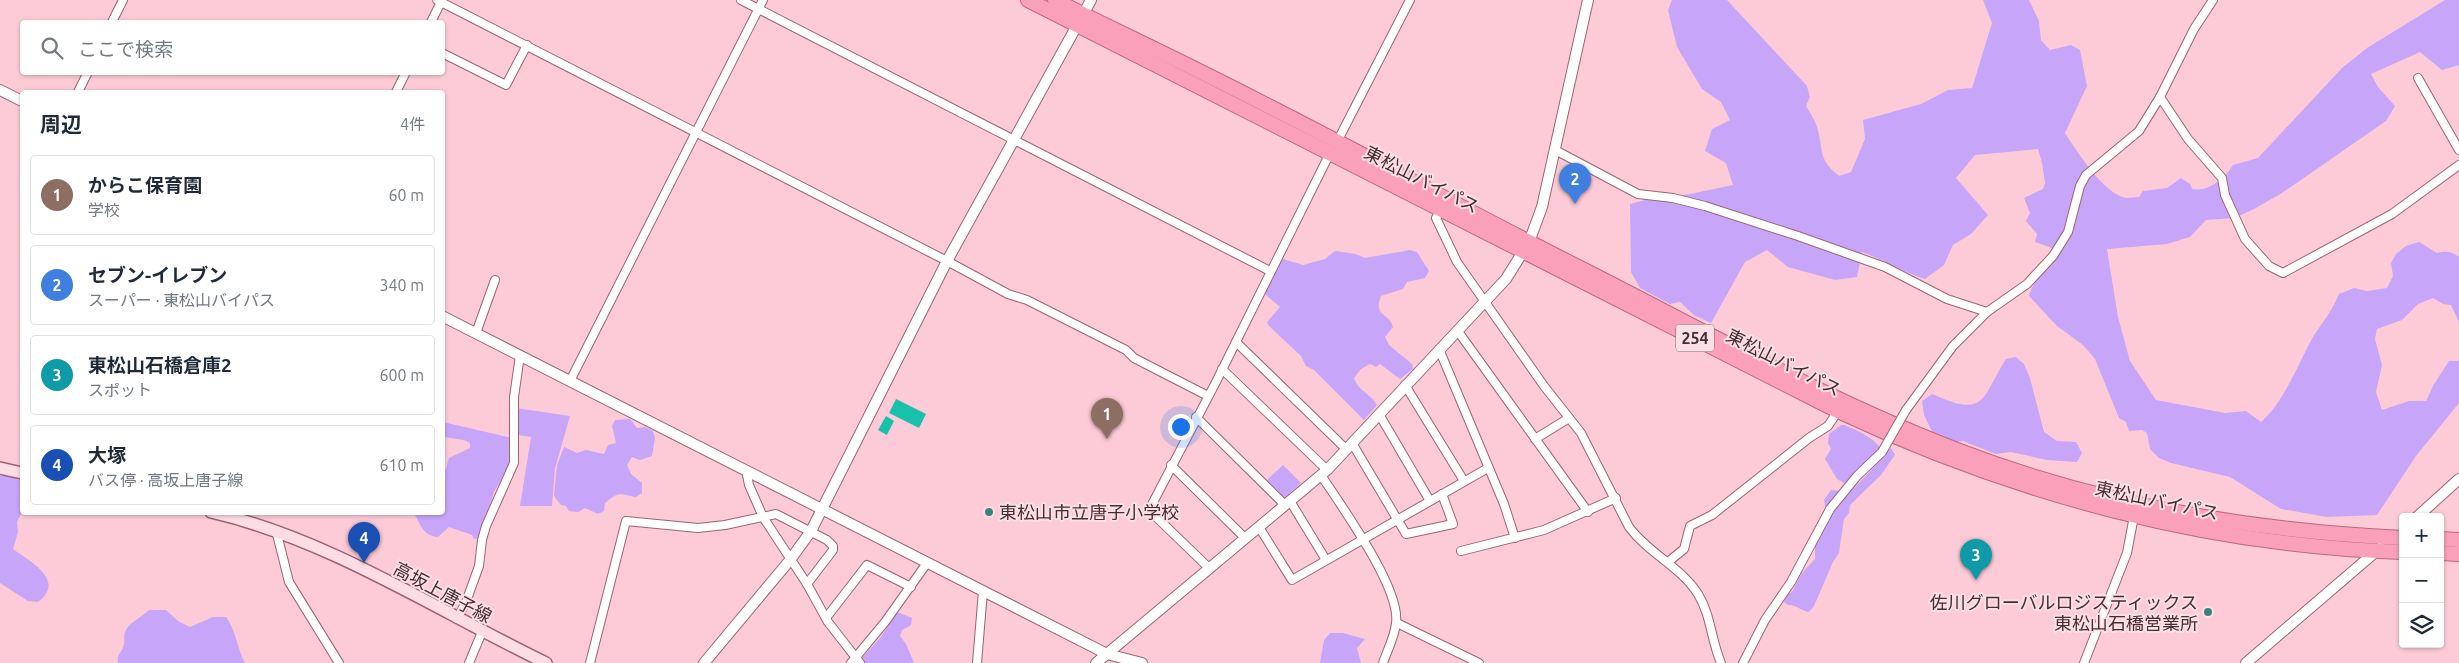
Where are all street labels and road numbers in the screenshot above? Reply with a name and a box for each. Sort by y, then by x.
street label: 東松山バイパス [1361,142,1483,216]
road number: 254 [1676,324,1714,352]
street label: 東松山バイパス [1723,325,1845,399]
street label: 東松山バイパス [2093,477,2221,523]
street label: 高坂上唐子線 [391,558,495,626]

